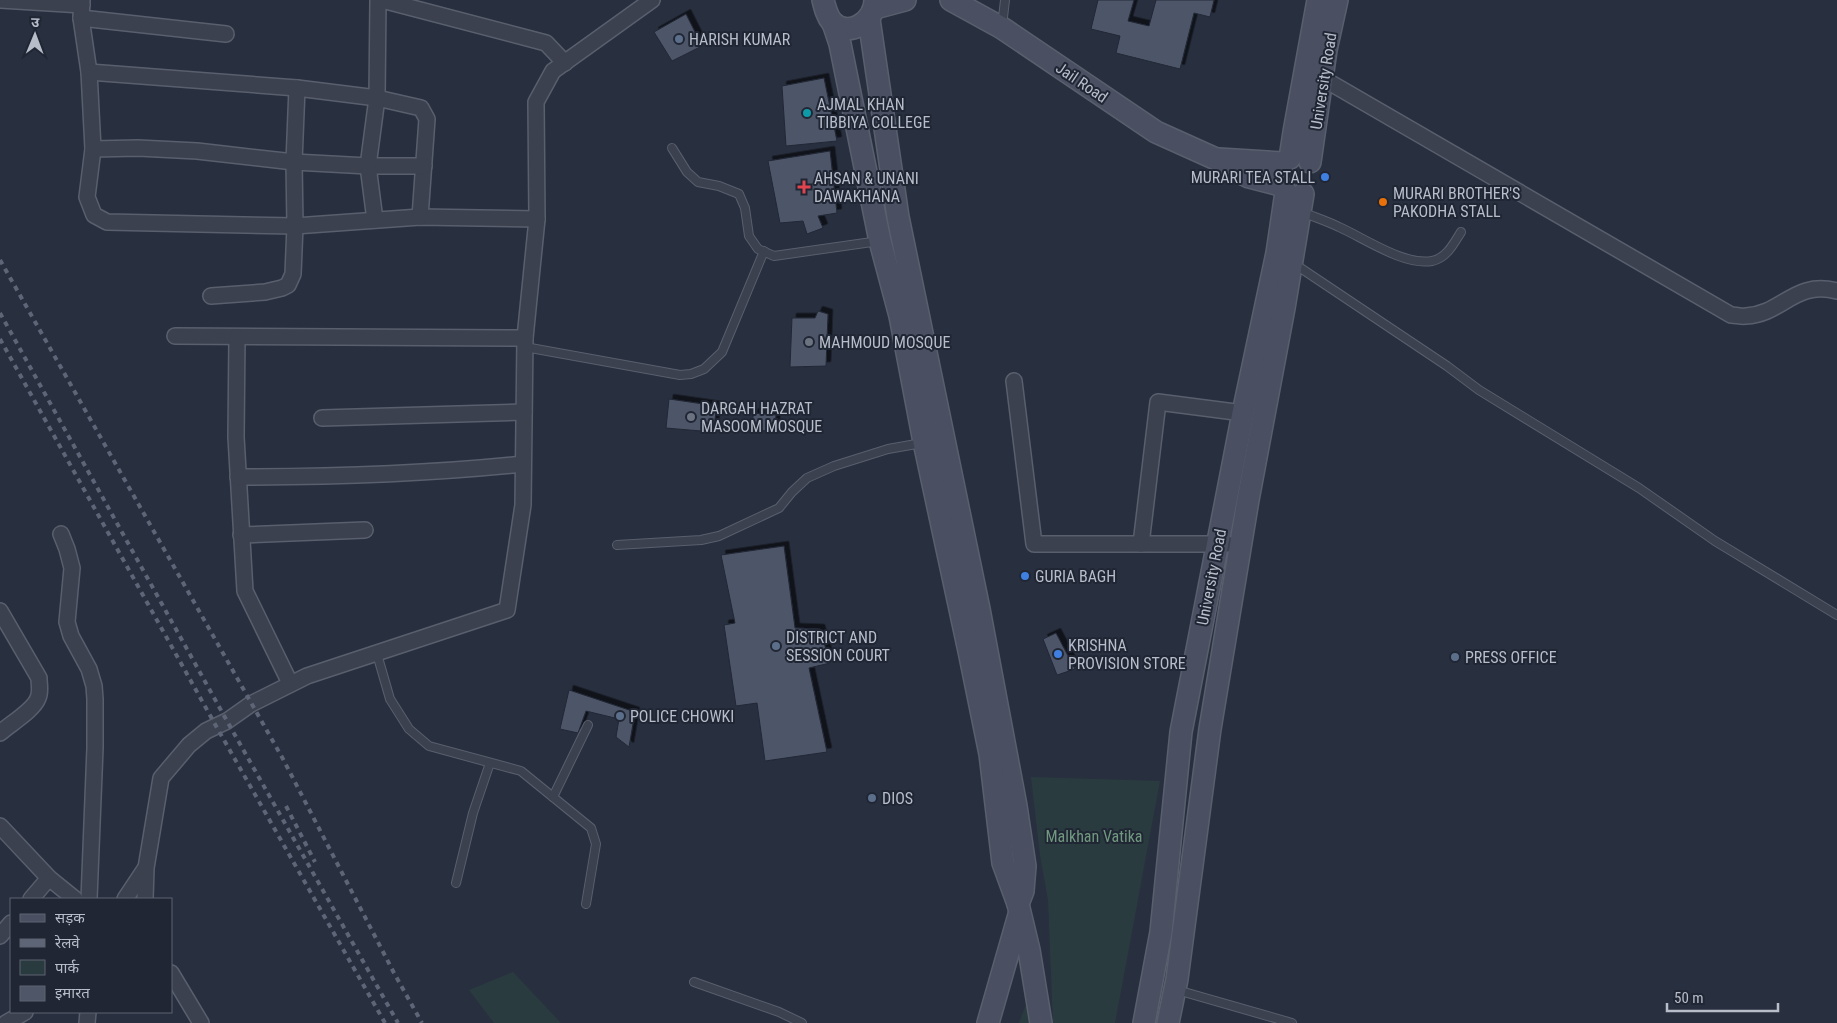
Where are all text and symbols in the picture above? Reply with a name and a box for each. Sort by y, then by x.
north arrow [10,10,60,60]
text: उ [31,14,40,30]
place label: HARISH KUMAR [689,30,791,49]
street label: University Road [1306,31,1341,131]
marker: HARISH KUMAR [673,33,685,45]
street label: Jail Road [1052,58,1111,107]
place label: AJMAL KHAN TIBBIYA COLLEGE [817,95,930,132]
marker: AJMAL KHAN TIBBIYA COLLEGE [801,107,813,119]
place label: MURARI TEA STALL [1191,168,1315,187]
place label: AHSAN & UNANI DAWAKHANA [814,169,919,206]
marker: MURARI TEA STALL [1319,171,1331,183]
marker: AHSAN & UNANI DAWAKHANA [798,181,810,193]
place label: MURARI BROTHER'S PAKODHA STALL [1393,184,1520,221]
marker: MURARI BROTHER'S PAKODHA STALL [1377,196,1389,208]
place label: MAHMOUD MOSQUE [819,333,950,352]
marker: MAHMOUD MOSQUE [803,336,815,348]
place label: DARGAH HAZRAT MASOOM MOSQUE [701,399,822,436]
marker: DARGAH HAZRAT MASOOM MOSQUE [685,411,697,423]
street label: University Road [1193,527,1230,627]
place label: GURIA BAGH [1035,567,1116,586]
marker: GURIA BAGH [1019,570,1031,582]
place label: DISTRICT AND SESSION COURT [786,628,890,665]
place label: KRISHNA PROVISION STORE [1068,636,1186,673]
marker: DISTRICT AND SESSION COURT [770,640,782,652]
marker: KRISHNA PROVISION STORE [1052,648,1064,660]
place label: PRESS OFFICE [1465,648,1557,667]
marker: PRESS OFFICE [1449,651,1461,663]
place label: POLICE CHOWKI [630,707,734,726]
marker: POLICE CHOWKI [614,710,626,722]
place label: DIOS [882,789,913,808]
marker: DIOS [866,792,878,804]
park label: Malkhan Vatika [1046,827,1143,846]
legend [10,898,172,1013]
text: सड़क [55,909,85,927]
text: रेलवे [54,934,80,952]
text: पार्क [55,959,79,977]
scale bar [1667,980,1778,1012]
text: इमारत [55,984,90,1002]
text: 50 m [1674,989,1704,1007]

